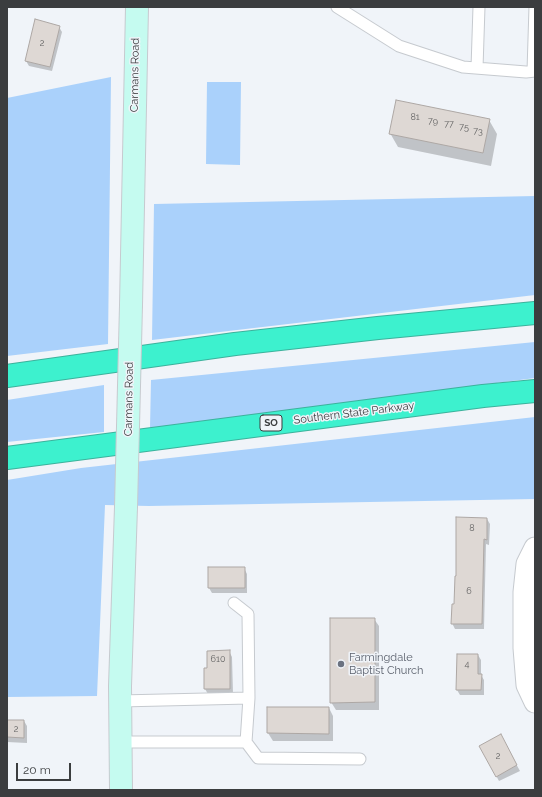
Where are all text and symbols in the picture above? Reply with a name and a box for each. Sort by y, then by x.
house number: 2 [40,38,44,48]
street label: Carmans Road [128,38,142,112]
house number: 81 [410,112,420,122]
house number: 79 [428,116,438,126]
house number: 77 [444,119,454,129]
house number: 75 [459,122,469,132]
house number: 73 [473,126,483,136]
street label: Carmans Road [122,362,136,436]
street label: Southern State Parkway [293,399,415,427]
road number: SO [260,415,282,431]
house number: 8 [469,523,475,533]
house number: 6 [466,586,472,596]
place label: Farmingdale Baptist Church [349,651,424,677]
house number: 610 [211,654,225,664]
marker: Farmingdale Baptist Church [336,659,346,669]
house number: 4 [465,659,469,669]
house number: 2 [14,724,18,734]
house number: 2 [496,751,500,761]
scale bar [18,755,73,781]
text: 20 m [23,763,51,777]

